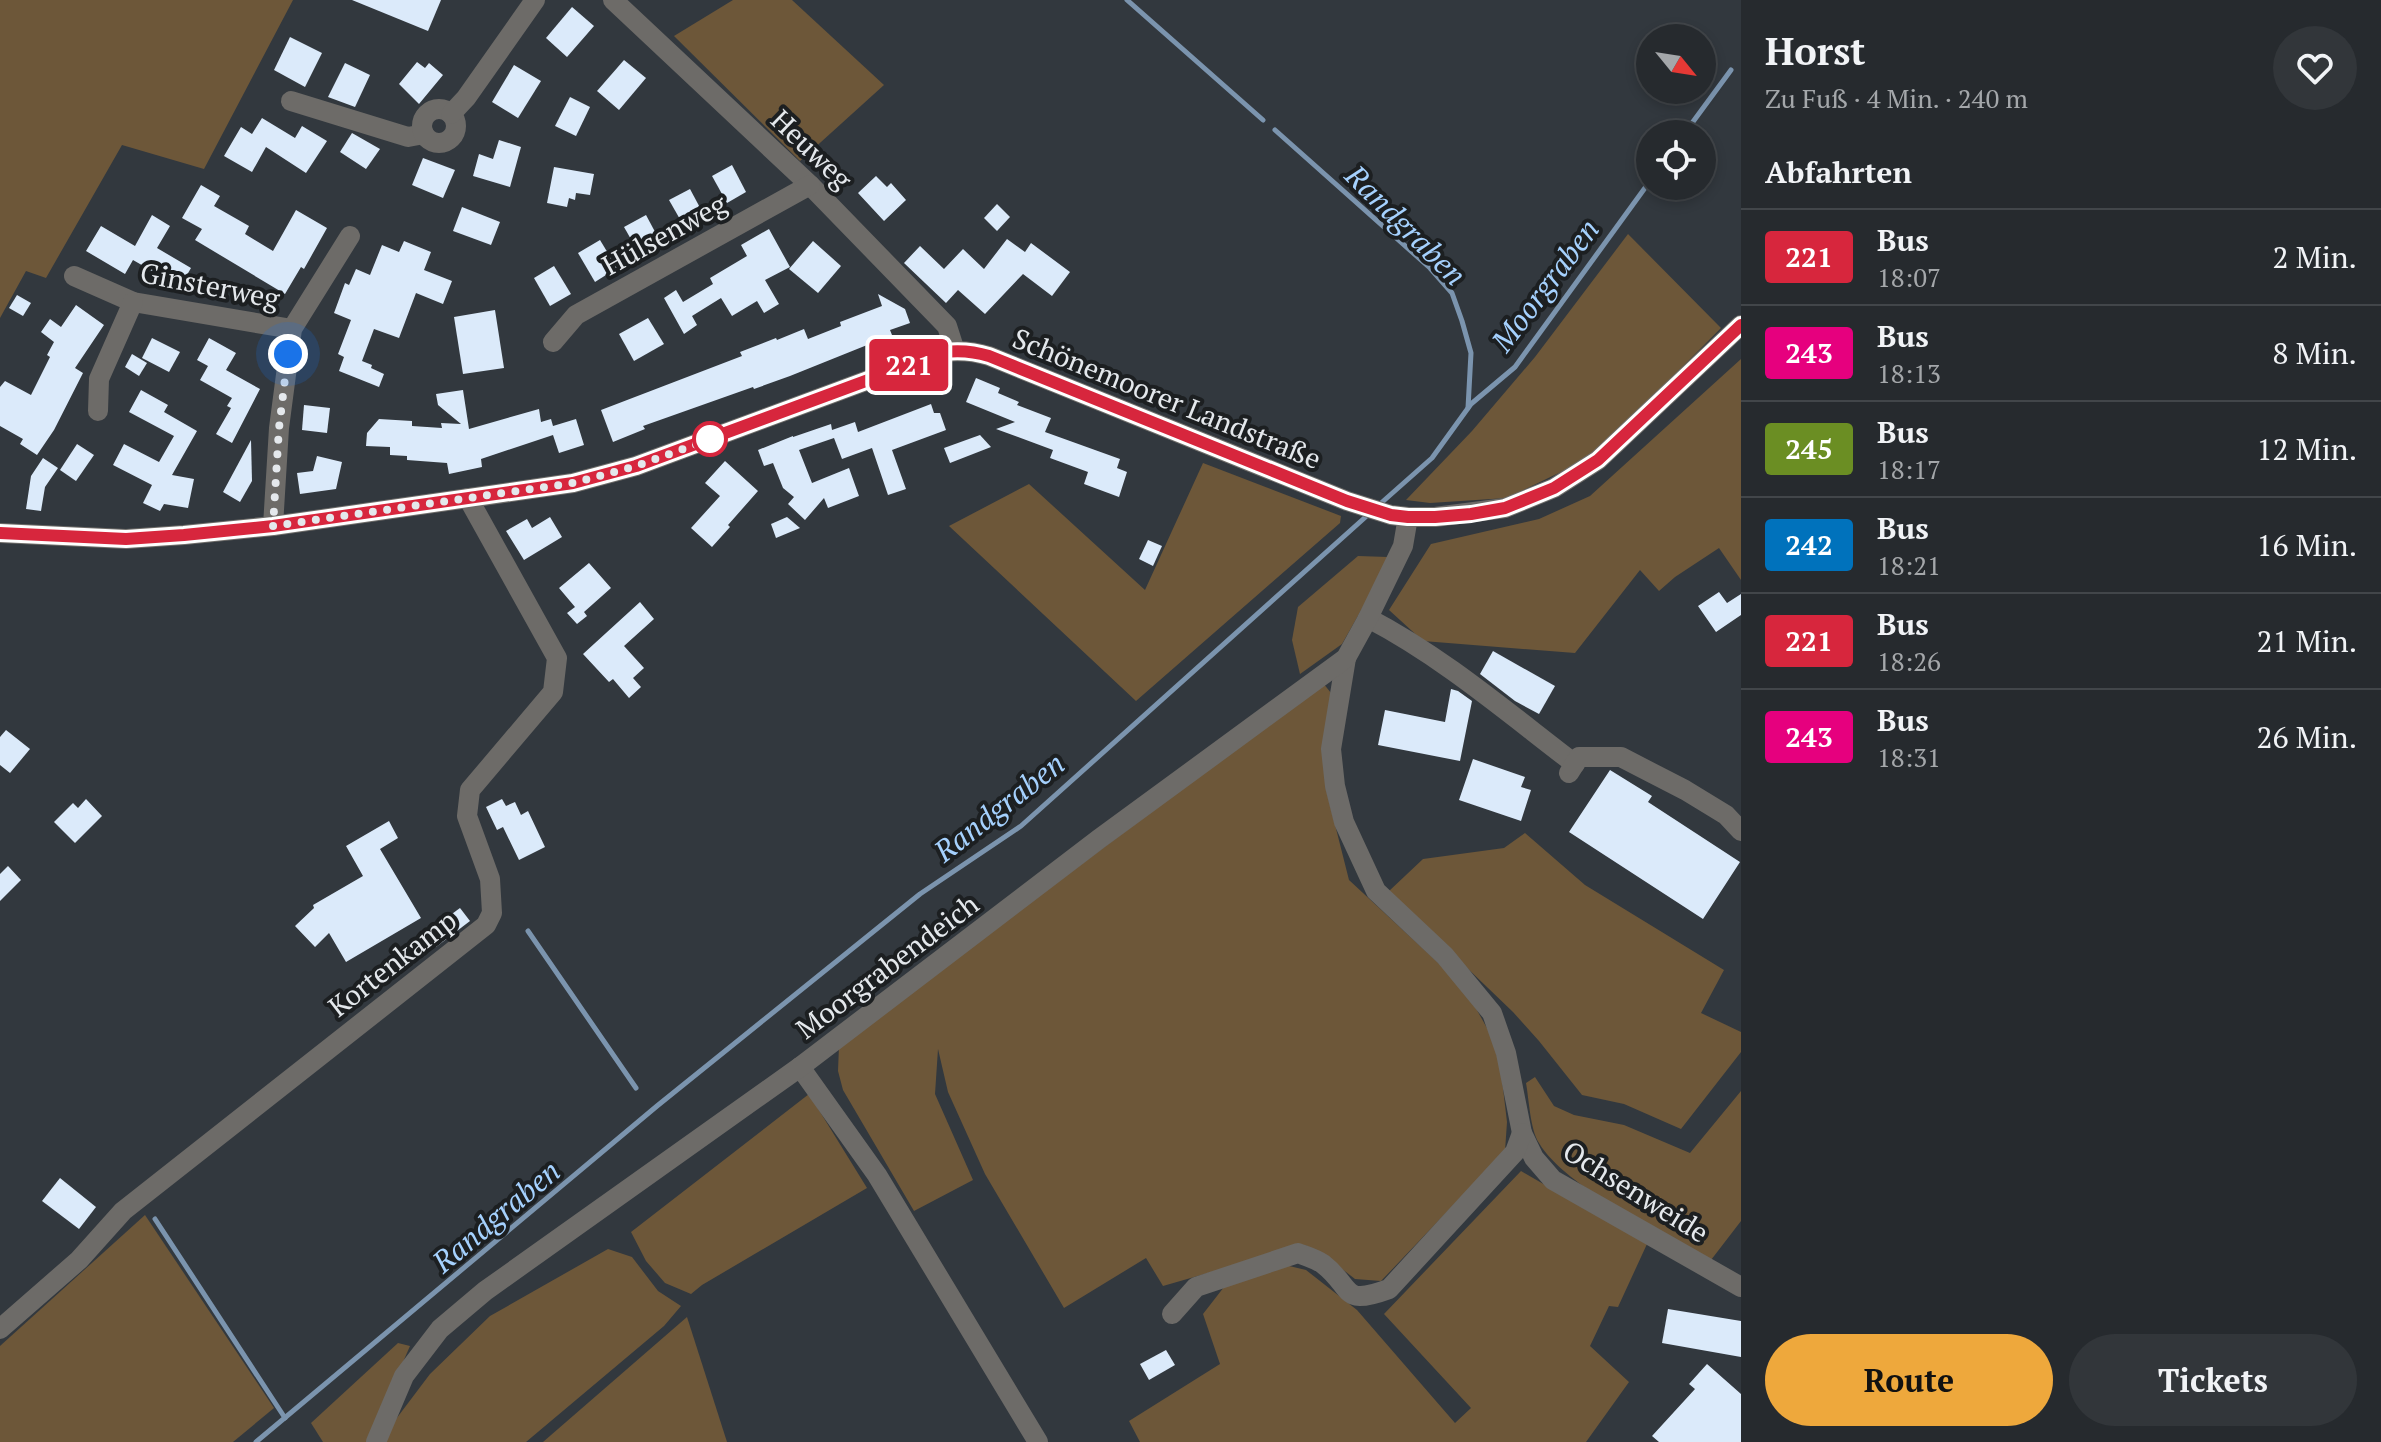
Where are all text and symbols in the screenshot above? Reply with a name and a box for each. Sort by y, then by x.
north arrow [1636,24,1716,104]
map controls [1636,24,1716,200]
text: Horst [1765,26,1866,76]
button: heart [2273,26,2357,110]
text: Zu Fuß · 4 Min. · 240 m [1765,81,2028,115]
street label: Heuweg [763,101,862,198]
button: locate [1636,120,1716,200]
text: Abfahrten [1765,152,1912,192]
water label: Randgraben [1336,155,1475,294]
street label: Hülsenweg [595,184,734,283]
water label: Moorgraben [1481,211,1608,360]
text: Bus [1877,220,1929,260]
text: 2 Min. [2272,237,2357,277]
text: 221 [1785,238,1833,275]
street label: Ginsterweg [137,253,284,317]
text: 18:07 [1877,260,1941,294]
text: Bus [1877,316,1929,356]
street label: Schönemoorer Landstraße [1007,319,1327,477]
text: 8 Min. [2272,333,2357,373]
your location [268,334,308,374]
text: 243 [1785,334,1833,371]
line badge: 221 [863,339,955,391]
text: 221 [885,346,933,383]
text: 18:13 [1877,356,1941,390]
text: Bus [1877,412,1929,452]
unlabelled marker [693,422,727,456]
text: 12 Min. [2257,429,2357,469]
text: 245 [1785,430,1833,467]
text: 18:17 [1877,452,1941,486]
text: Bus [1877,508,1929,548]
text: 16 Min. [2257,525,2357,565]
text: 242 [1785,526,1833,563]
text: 18:21 [1877,548,1941,582]
text: Bus [1877,604,1929,644]
text: 21 Min. [2257,621,2357,661]
text: 221 [1785,622,1833,659]
text: 18:26 [1877,644,1941,678]
text: Bus [1877,700,1929,740]
text: 26 Min. [2257,717,2357,757]
text: 243 [1785,718,1833,755]
text: 18:31 [1877,740,1941,774]
water label: Randgraben [925,743,1073,871]
street label: Moorgrabendeich [788,885,986,1047]
street label: Kortenkamp [320,901,464,1025]
street label: Ochsenweide [1556,1132,1716,1250]
water label: Randgraben [423,1151,568,1282]
button: Route [1765,1334,2053,1426]
button: Tickets [2069,1334,2357,1426]

